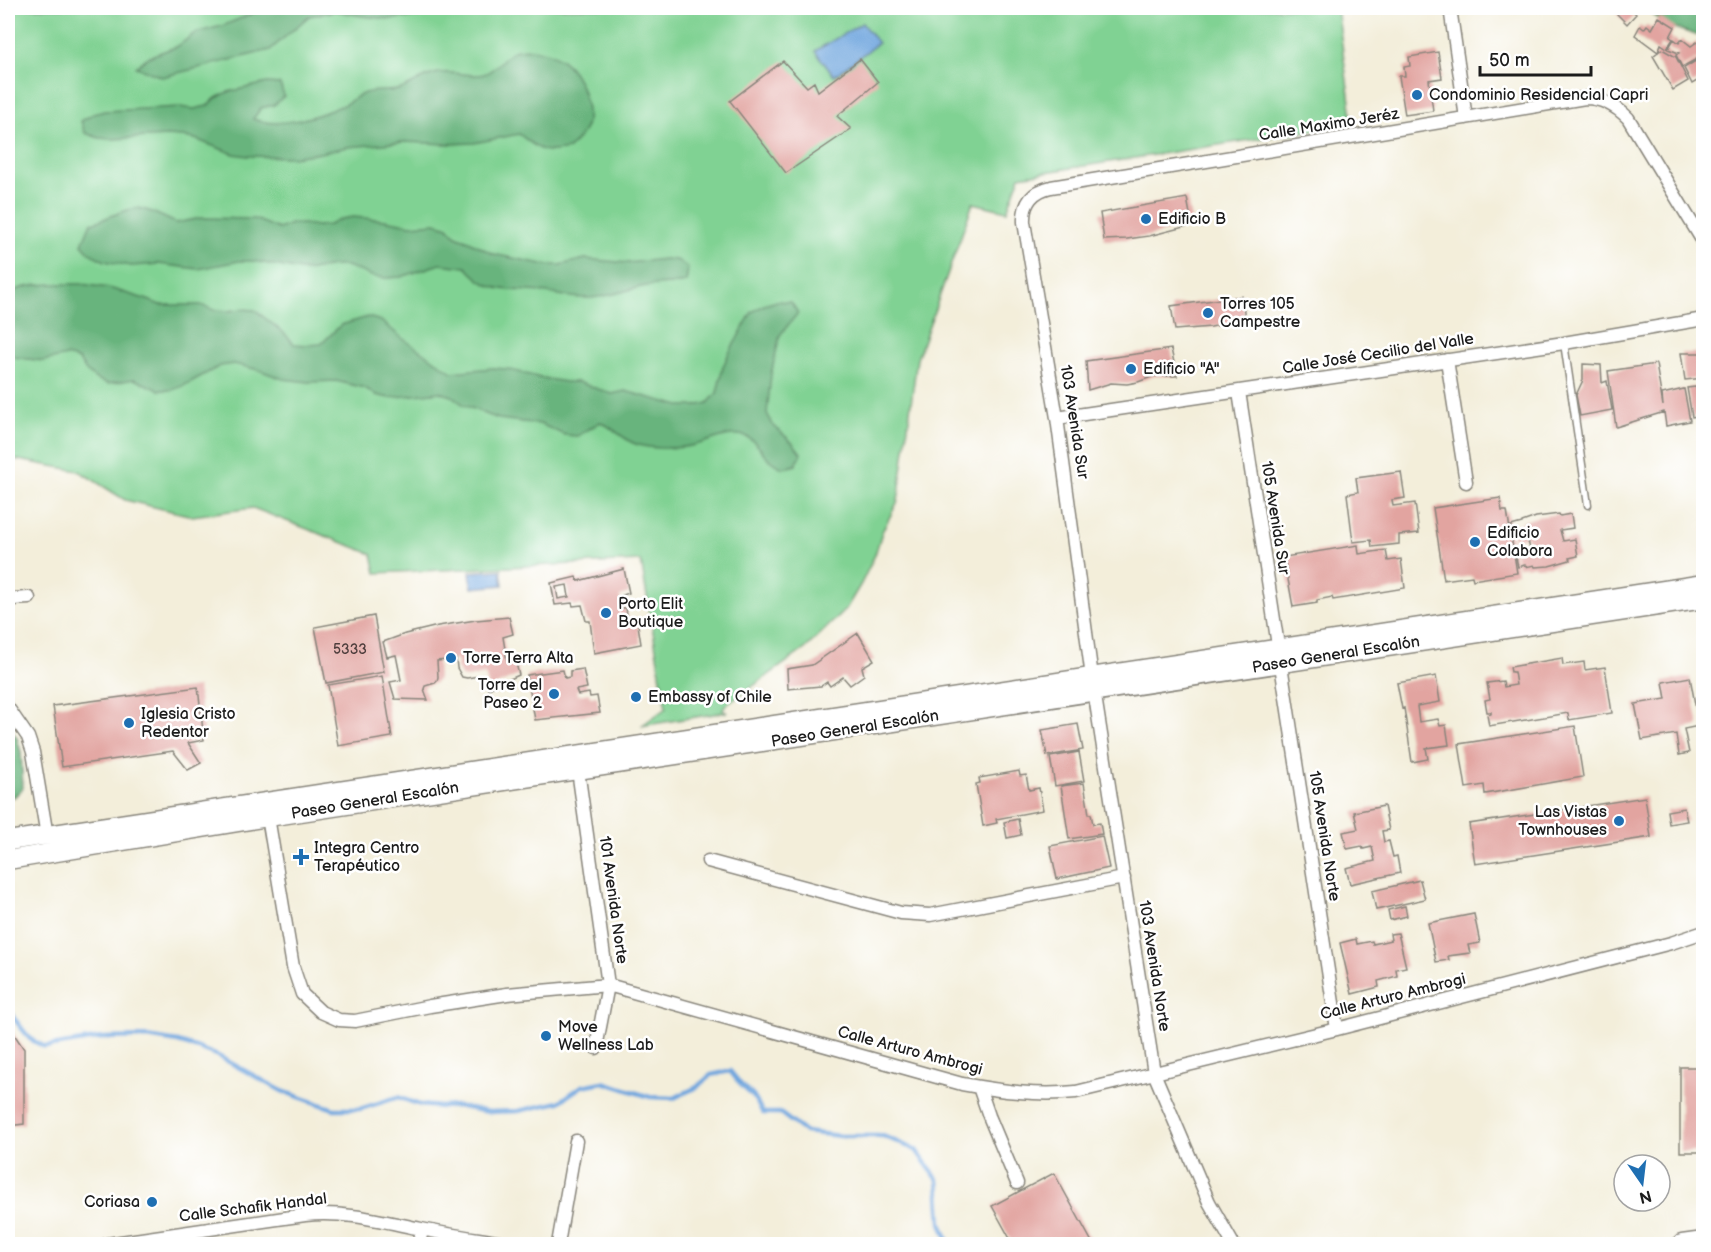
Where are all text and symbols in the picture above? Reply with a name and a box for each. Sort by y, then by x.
scale bar [1480,39,1591,77]
text: 50 m [1489,50,1530,71]
place label: Condominio Residencial Capri [1429,86,1649,105]
marker: Condominio Residencial Capri [1410,88,1424,102]
street label: Calle Maximo Jeréz [1258,105,1401,145]
place label: Edificio B [1158,210,1226,229]
marker: Edificio B [1139,212,1153,226]
place label: Torres 105 Campestre [1220,295,1301,332]
marker: Torres 105 Campestre [1201,306,1215,320]
street label: Calle José Cecilio del Valle [1281,329,1476,379]
place label: Edificio "A" [1143,360,1220,379]
marker: Edificio "A" [1124,362,1138,376]
street label: 103 Avenida Sur [1056,363,1092,481]
street label: 105 Avenida Sur [1257,460,1293,576]
place label: Edificio Colabora [1487,524,1553,561]
marker: Edificio Colabora [1468,535,1482,549]
place label: Porto Elit Boutique [618,595,684,632]
marker: Porto Elit Boutique [599,606,613,620]
street label: Paseo General Escalón [1251,632,1421,678]
house number: 5333 [333,641,367,658]
place label: Torre Terra Alta [463,649,573,668]
marker: Torre Terra Alta [444,651,458,665]
place label: Torre del Paseo 2 [478,676,543,713]
marker: Torre del Paseo 2 [547,687,561,701]
place label: Embassy of Chile [648,688,772,707]
marker: Embassy of Chile [629,690,643,704]
place label: Iglesia Cristo Redentor [141,705,236,742]
street label: Paseo General Escalón [770,706,940,752]
marker: Iglesia Cristo Redentor [122,716,136,730]
street label: 105 Avenida Norte [1304,769,1344,903]
street label: Paseo General Escalón [290,778,460,824]
place label: Las Vistas Townhouses [1518,803,1607,840]
marker: Las Vistas Townhouses [1612,814,1626,828]
street label: 101 Avenida Norte [595,835,631,966]
place label: Integra Centro Terapéutico [314,839,419,876]
marker: Integra Centro Terapéutico [292,848,310,866]
street label: 103 Avenida Norte [1134,899,1174,1033]
street label: Calle Arturo Ambrogi [1318,970,1468,1024]
place label: Move Wellness Lab [558,1018,654,1055]
street label: Calle Arturo Ambrogi [835,1023,985,1079]
marker: Move Wellness Lab [539,1029,553,1043]
north arrow [1612,1153,1672,1213]
text: N [1637,1185,1653,1207]
street label: Calle Schafik Handal [178,1190,328,1226]
place label: Coriasa [84,1193,140,1212]
marker: Coriasa [145,1195,159,1209]

